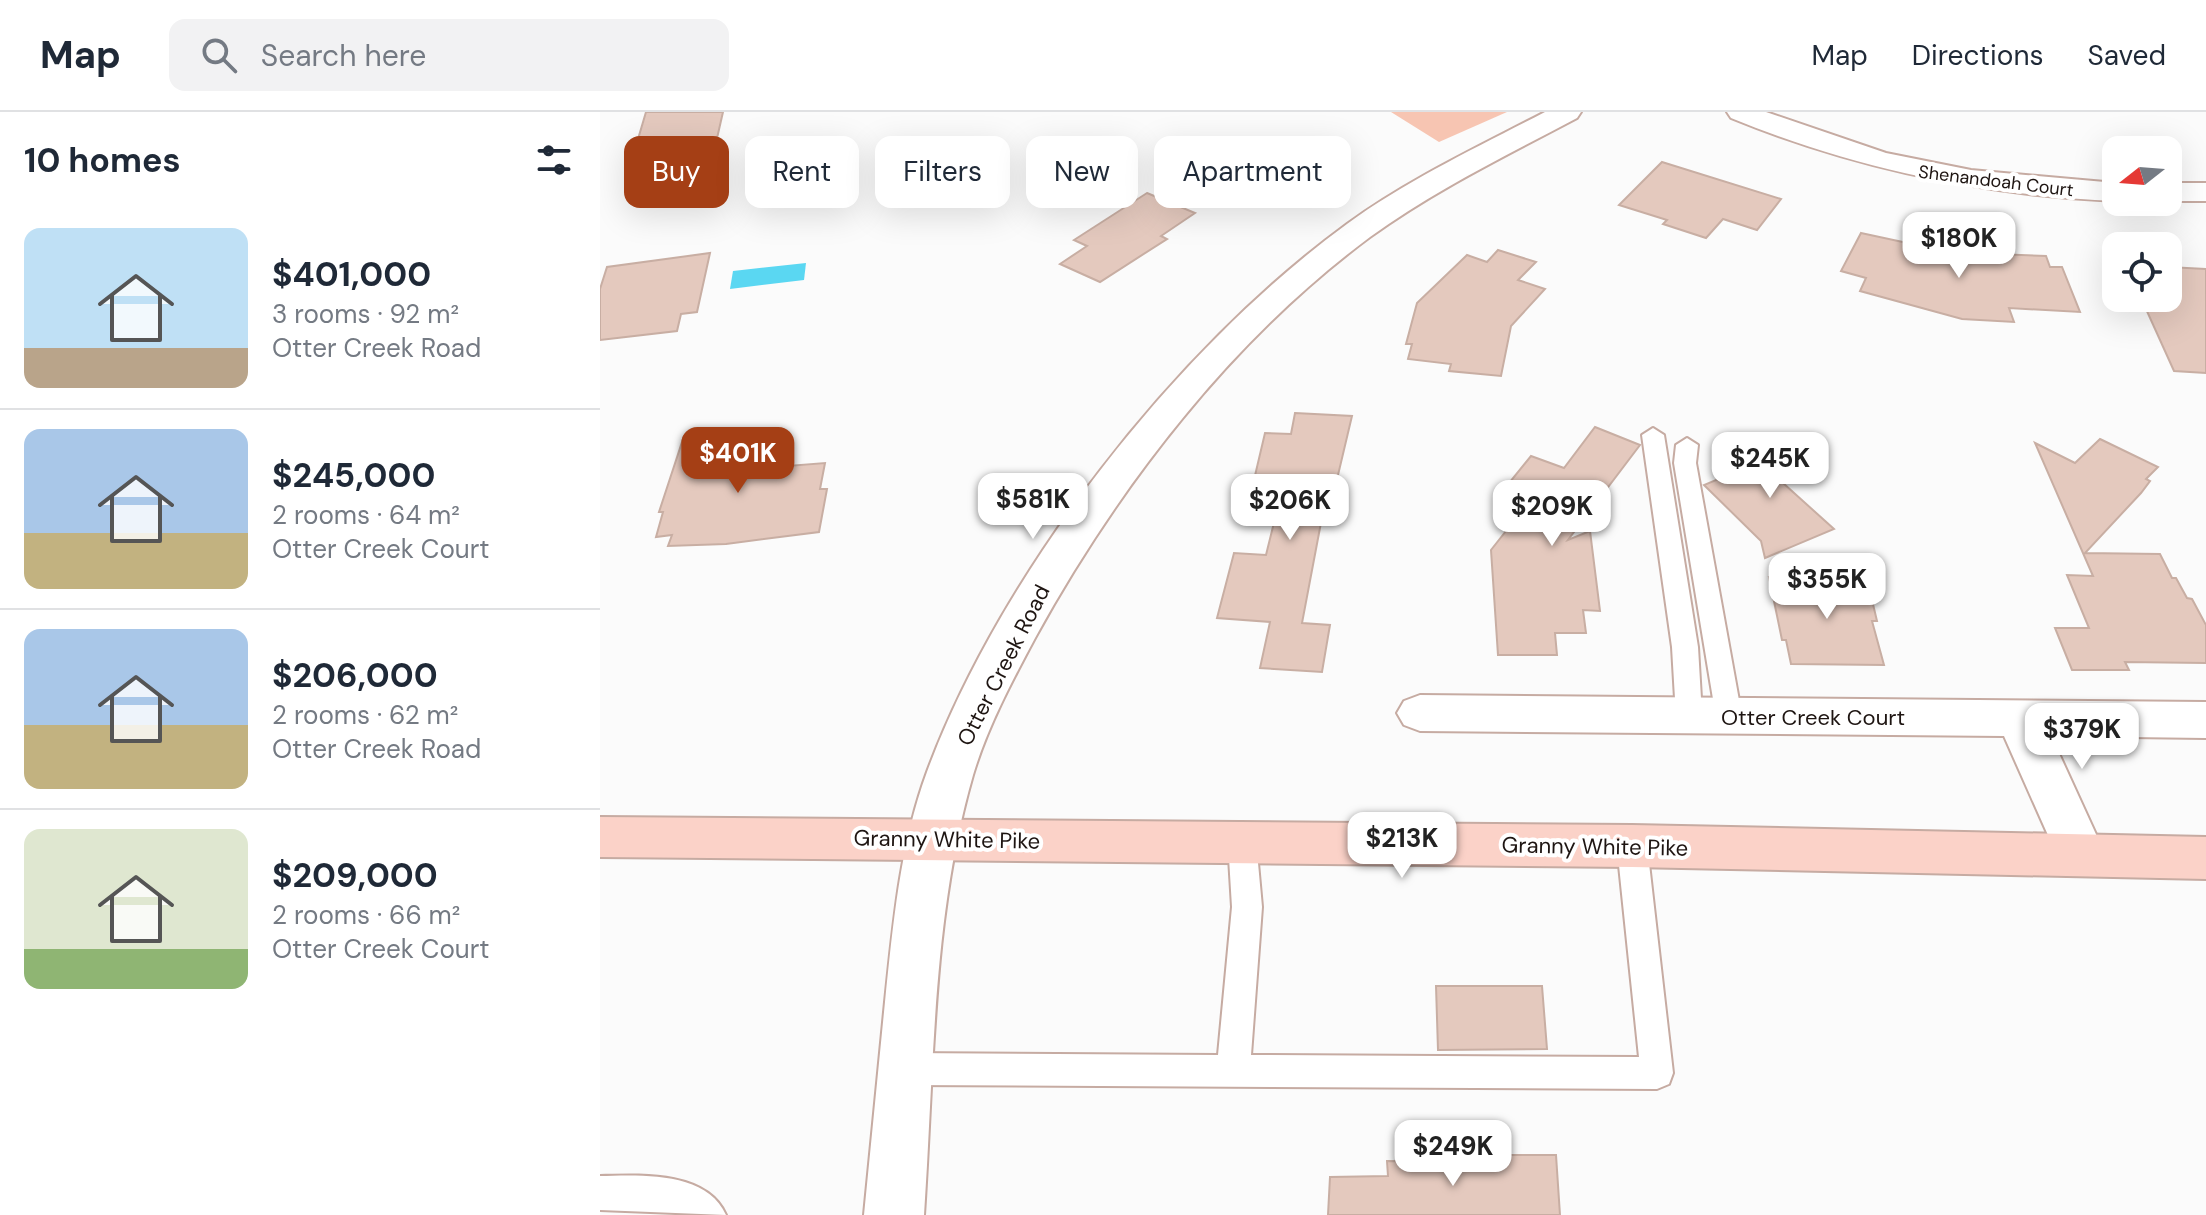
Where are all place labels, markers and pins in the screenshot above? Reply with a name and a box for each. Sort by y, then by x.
pin: $180K [1903,212,2015,280]
pin: $401K [682,427,794,495]
pin: $245K [1714,432,1826,500]
pin: $581K [977,473,1089,541]
pin: $206K [1234,474,1346,542]
pin: $209K [1496,480,1608,548]
pin: $355K [1771,553,1883,621]
pin: $379K [2026,703,2138,771]
pin: $213K [1346,812,1458,880]
pin: $249K [1397,1120,1509,1188]

